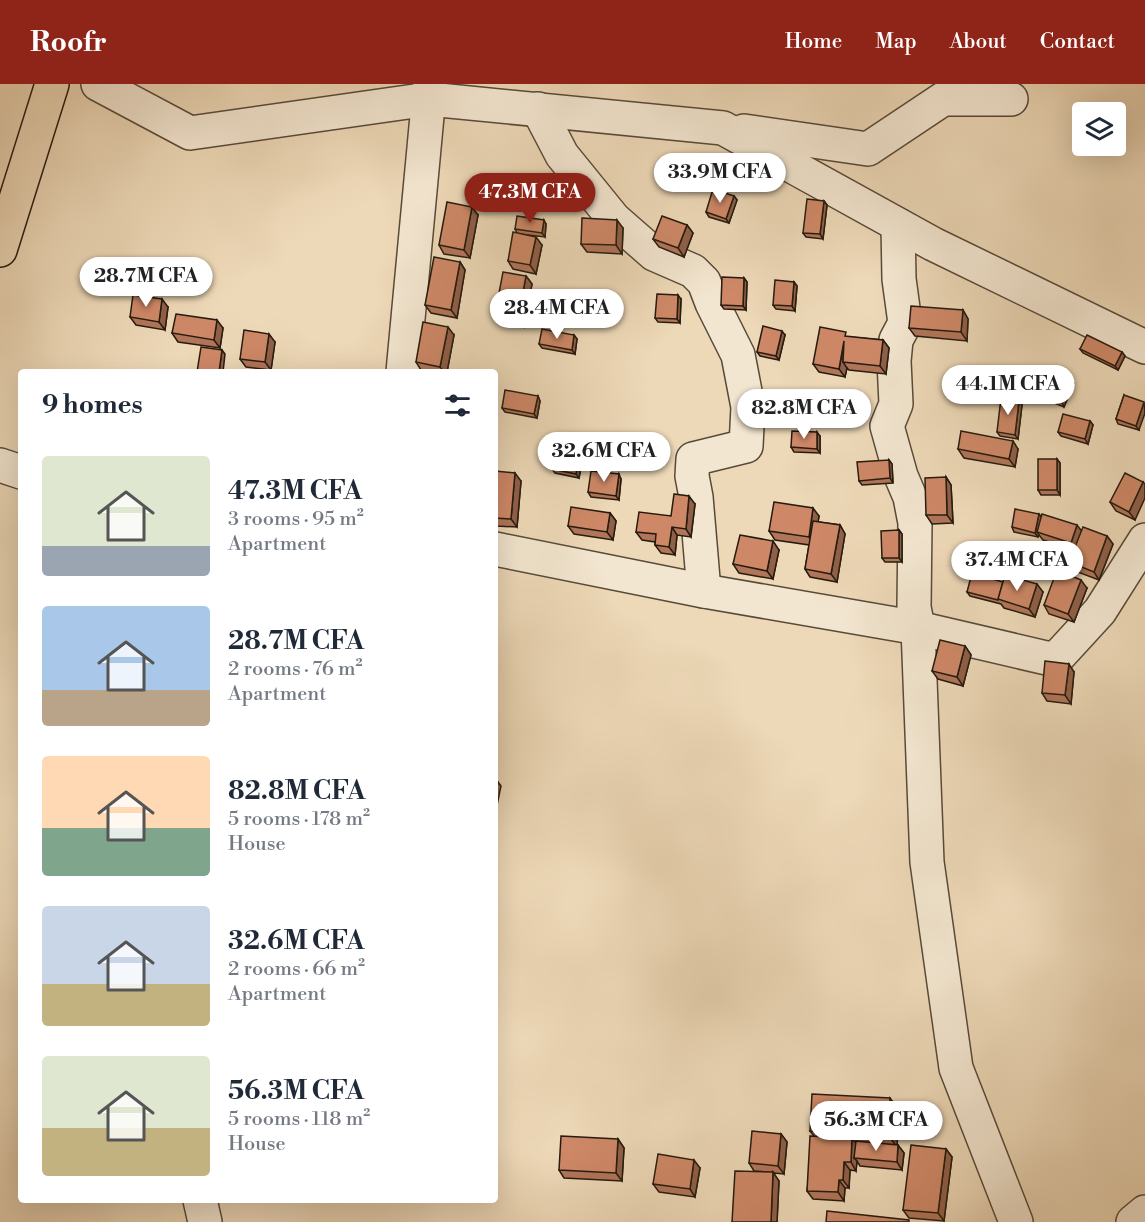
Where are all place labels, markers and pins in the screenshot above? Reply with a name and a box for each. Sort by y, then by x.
pin: 33.9M CFA [651,153,789,204]
pin: 47.3M CFA [461,173,599,224]
pin: 28.7M CFA [77,257,215,308]
pin: 28.4M CFA [488,289,626,340]
pin: 44.1M CFA [939,365,1077,416]
pin: 82.8M CFA [735,389,873,440]
pin: 32.6M CFA [535,432,673,483]
pin: 37.4M CFA [948,541,1086,592]
pin: 56.3M CFA [807,1101,945,1152]

